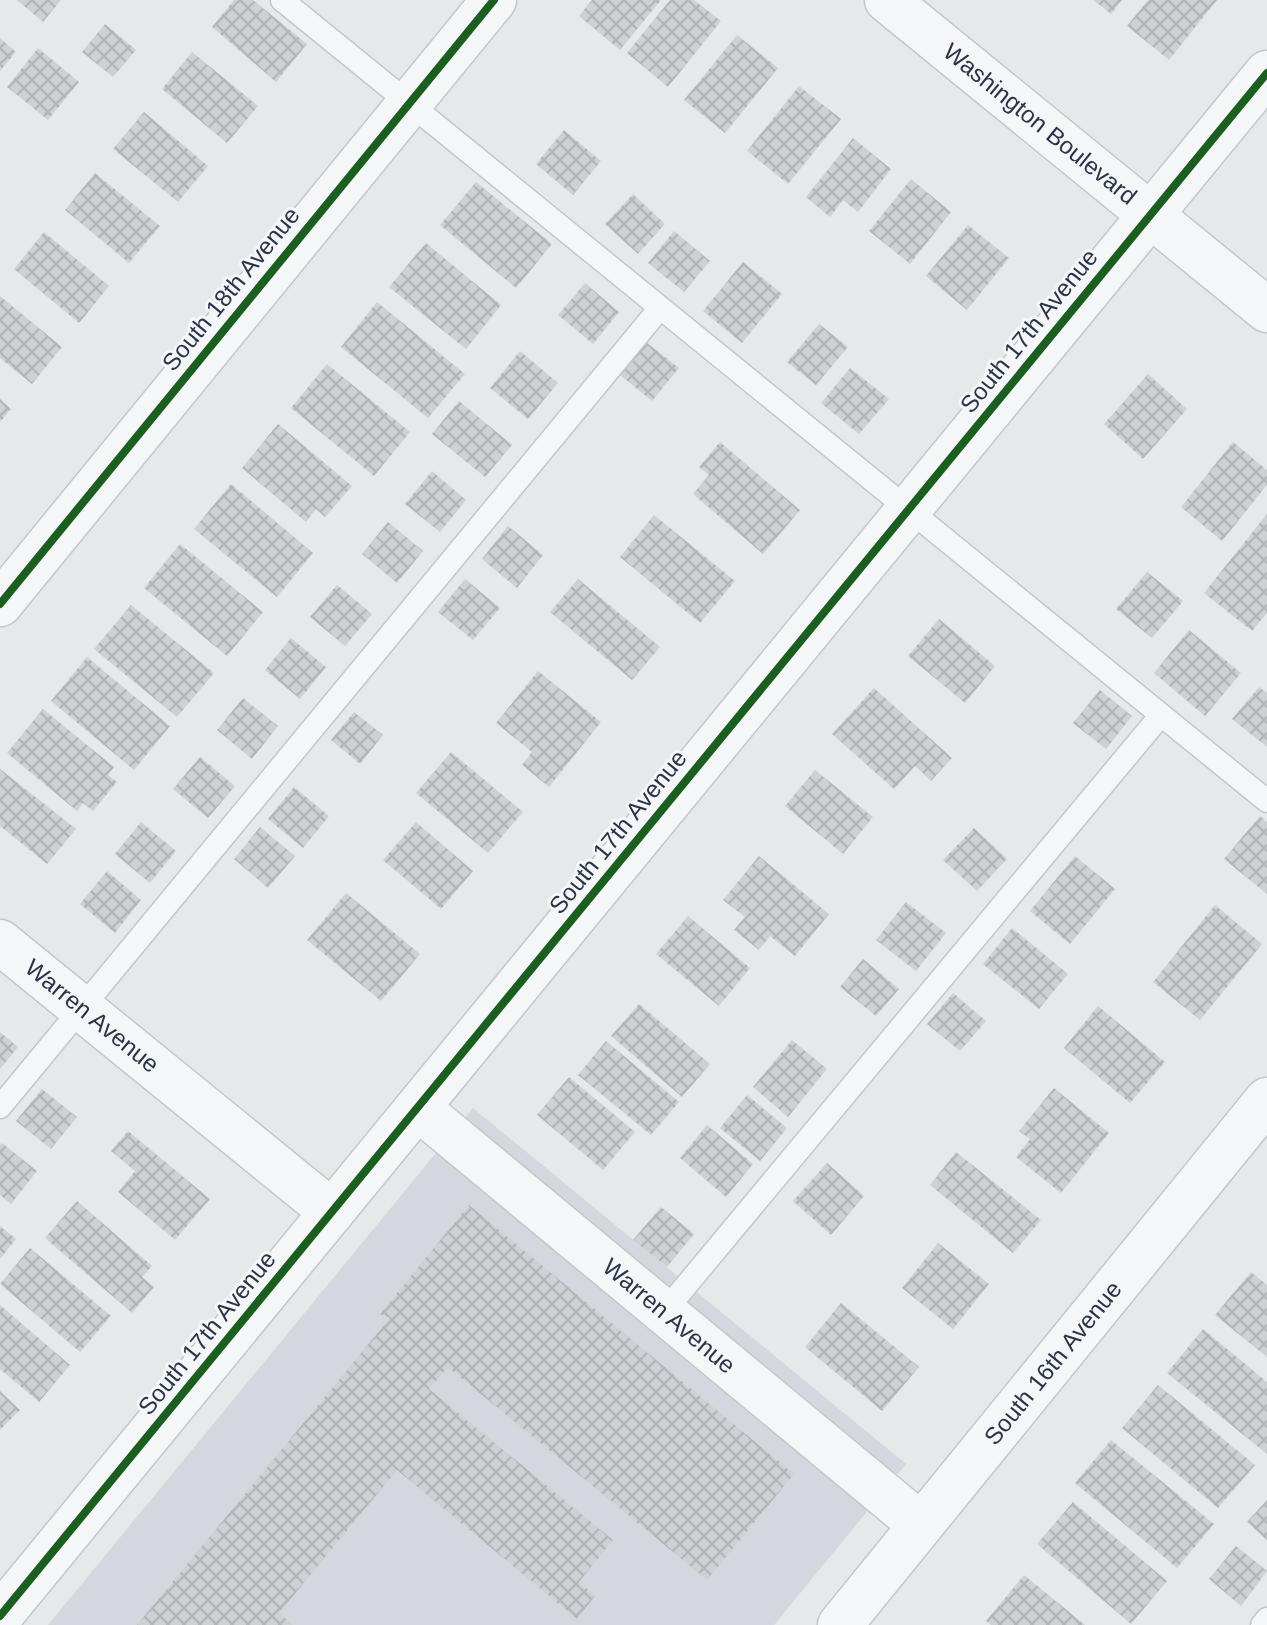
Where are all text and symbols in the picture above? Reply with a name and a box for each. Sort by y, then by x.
street label: Washington Boulevard [938,37,1142,210]
street label: South 18th Avenue [156,202,305,376]
street label: South 17th Avenue [954,244,1103,418]
street label: South 17th Avenue [543,745,692,919]
street label: Warren Avenue [20,953,165,1078]
street label: South 17th Avenue [132,1246,281,1420]
street label: Warren Avenue [598,1253,741,1379]
street label: South 16th Avenue [978,1276,1127,1450]

